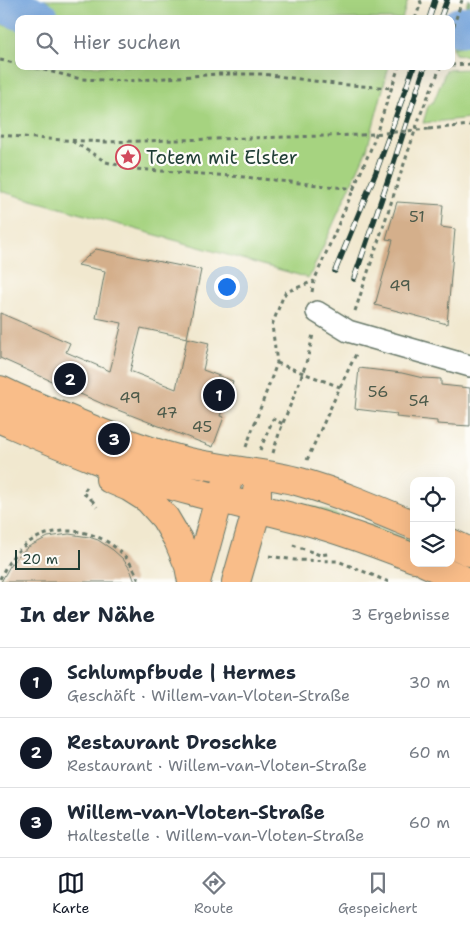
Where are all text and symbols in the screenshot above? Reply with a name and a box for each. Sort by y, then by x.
search box [15,15,455,70]
icon: search [33,29,61,57]
text: Hier suchen [73,30,181,55]
place icon: Totem mit Elster [115,144,141,170]
place label: Totem mit Elster [146,145,298,170]
house number: 51 [409,206,425,227]
your location [214,274,240,300]
house number: 49 [389,275,411,296]
pin: 2 [54,360,86,398]
pin: 1 [203,376,235,414]
house number: 56 [368,381,388,402]
house number: 49 [119,387,141,408]
house number: 54 [409,390,429,411]
house number: 47 [156,402,178,423]
house number: 45 [192,416,212,437]
pin: 3 [98,420,130,458]
map controls [410,477,455,567]
button: locate [410,477,455,522]
button: layers [410,522,455,567]
scale bar [15,547,80,570]
text: 20 m [22,550,58,568]
text: In der Nähe [20,601,155,629]
text: 3 Ergebnisse [351,604,450,625]
text: Schlumpfbude | Hermes [67,660,296,685]
text: 1 [32,672,40,693]
text: 30 m [409,672,450,693]
text: Geschäft · Willem-van-Vloten-Straße [67,685,350,706]
text: Restaurant Droschke [67,730,277,755]
text: 2 [30,742,42,763]
text: 60 m [409,742,450,763]
text: Restaurant · Willem-van-Vloten-Straße [67,755,367,776]
text: Willem-van-Vloten-Straße [67,800,325,825]
text: 3 [30,812,42,833]
text: 60 m [409,812,450,833]
text: Haltestelle · Willem-van-Vloten-Straße [67,825,364,846]
tab: Karte [52,869,89,917]
tab: Route [194,869,233,917]
tab: Gespeichert [338,869,418,917]

